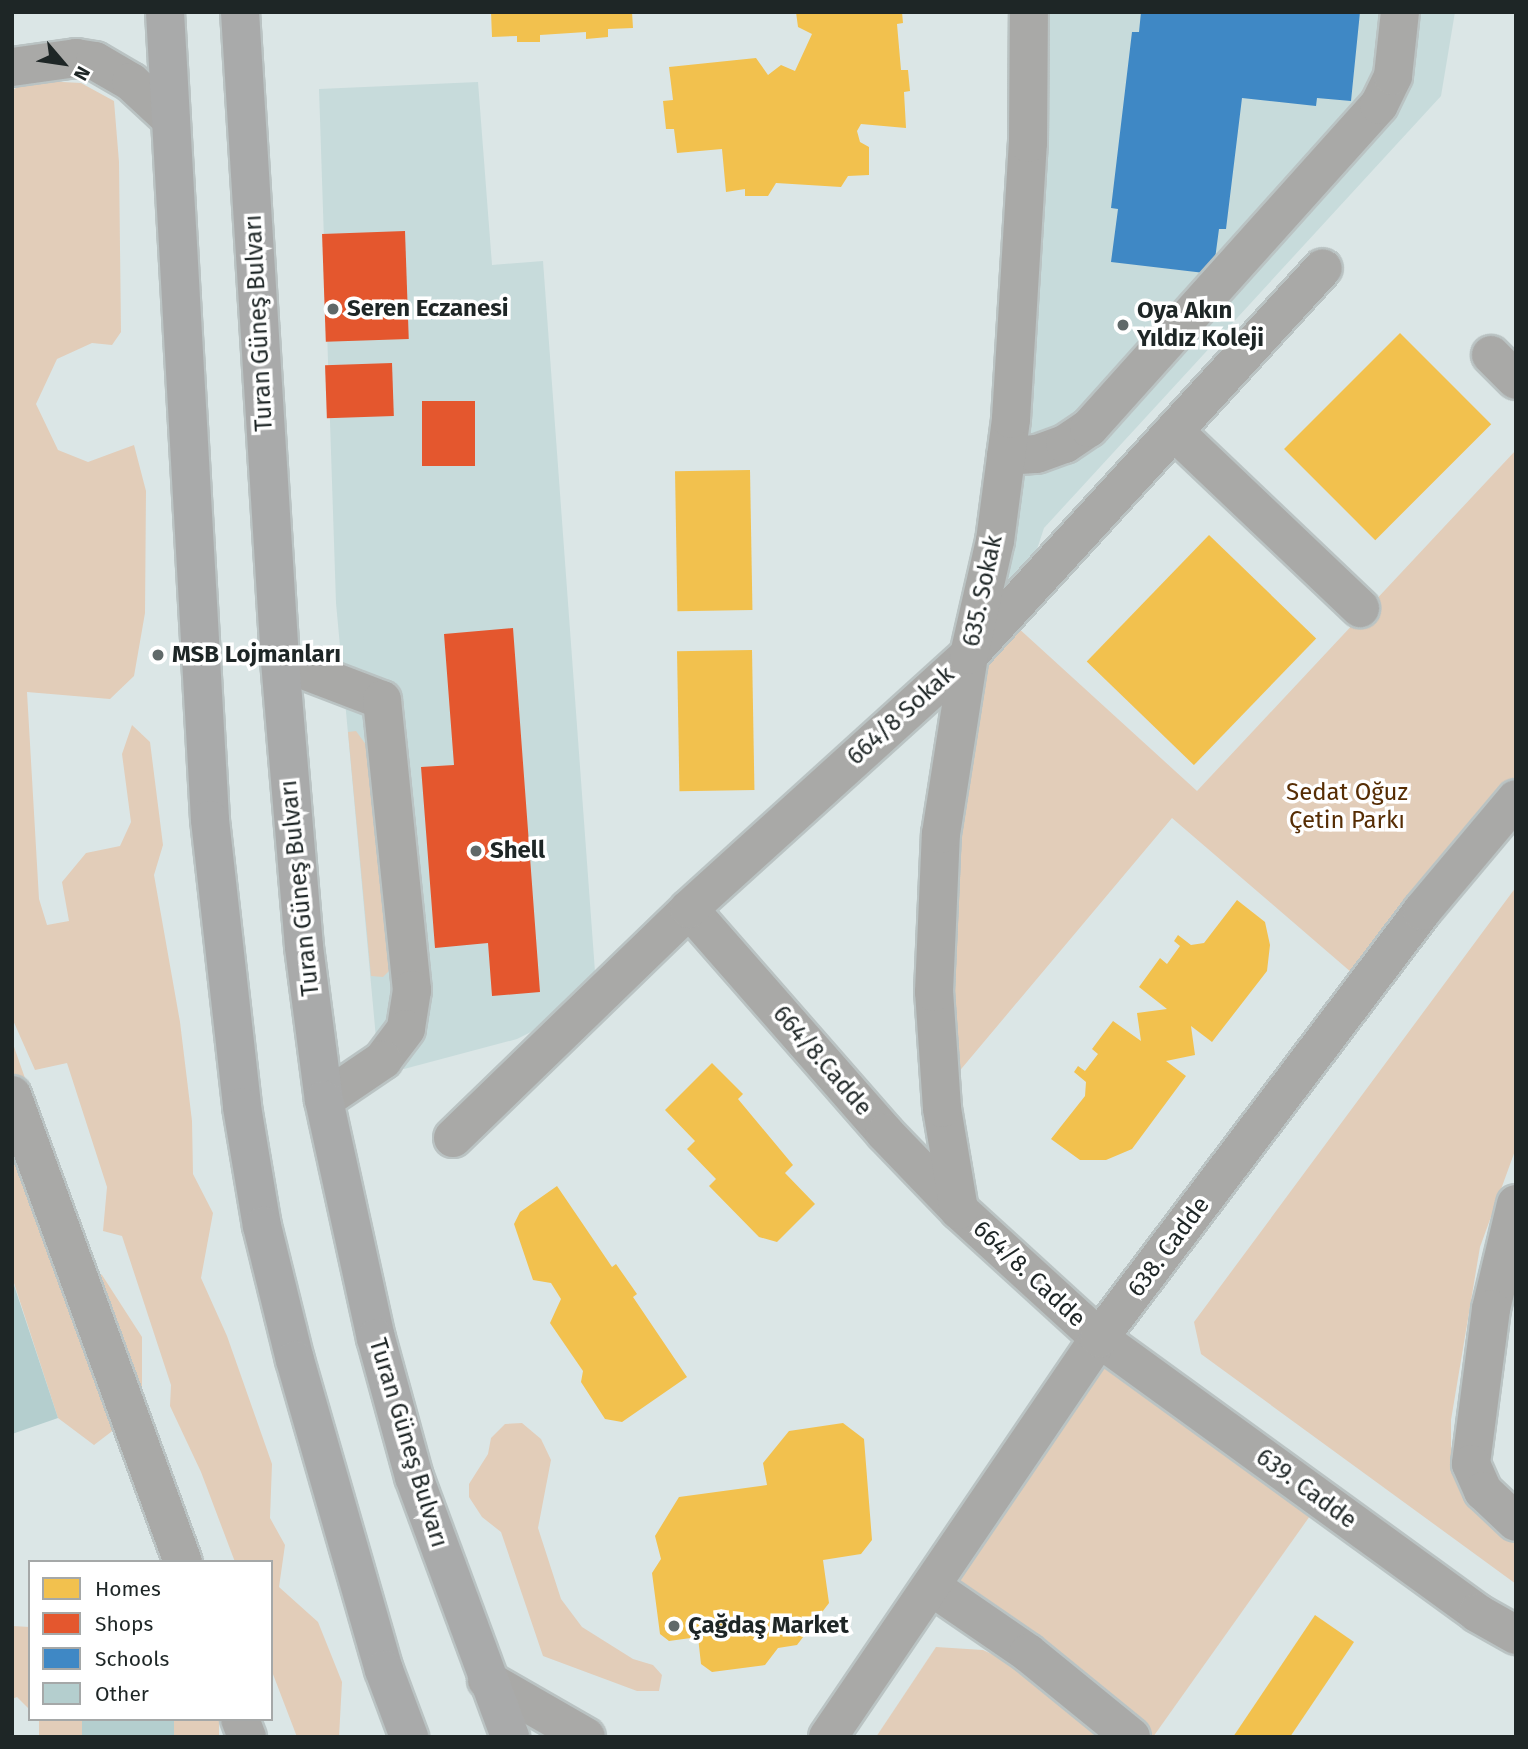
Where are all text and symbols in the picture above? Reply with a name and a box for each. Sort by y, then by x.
north arrow [28,28,98,98]
text: N [69,62,95,85]
street label: Turan Güneş Bulvarı [239,214,279,432]
place label: Seren Eczanesi [347,295,509,323]
place label: Oya Akın Yıldız Koleji [1137,297,1264,353]
marker: Seren Eczanesi [325,301,341,317]
marker: Oya Akın Yıldız Koleji [1115,317,1131,333]
street label: 635. Sokak [957,533,1009,649]
place label: MSB Lojmanları [172,641,341,669]
marker: MSB Lojmanları [150,647,166,663]
street label: 664/8 Sokak [842,661,960,771]
street label: Turan Güneş Bulvarı [274,779,326,997]
park label: Sedat Oğuz Çetin Parkı [1286,779,1408,835]
place label: Shell [490,837,545,865]
marker: Shell [468,843,484,859]
street label: 664/8.Cadde [766,1000,878,1122]
street label: 638. Cadde [1122,1191,1216,1303]
street label: 664/8. Cadde [967,1215,1091,1333]
street label: Turan Güneş Bulvarı [363,1335,453,1551]
street label: 639. Cadde [1250,1443,1362,1535]
legend [28,1560,273,1721]
text: Homes [95,1576,161,1602]
text: Shops [95,1611,153,1637]
place label: Çağdaş Market [688,1612,849,1640]
marker: Çağdaş Market [666,1618,682,1634]
text: Schools [95,1646,169,1672]
text: Other [95,1681,149,1707]

